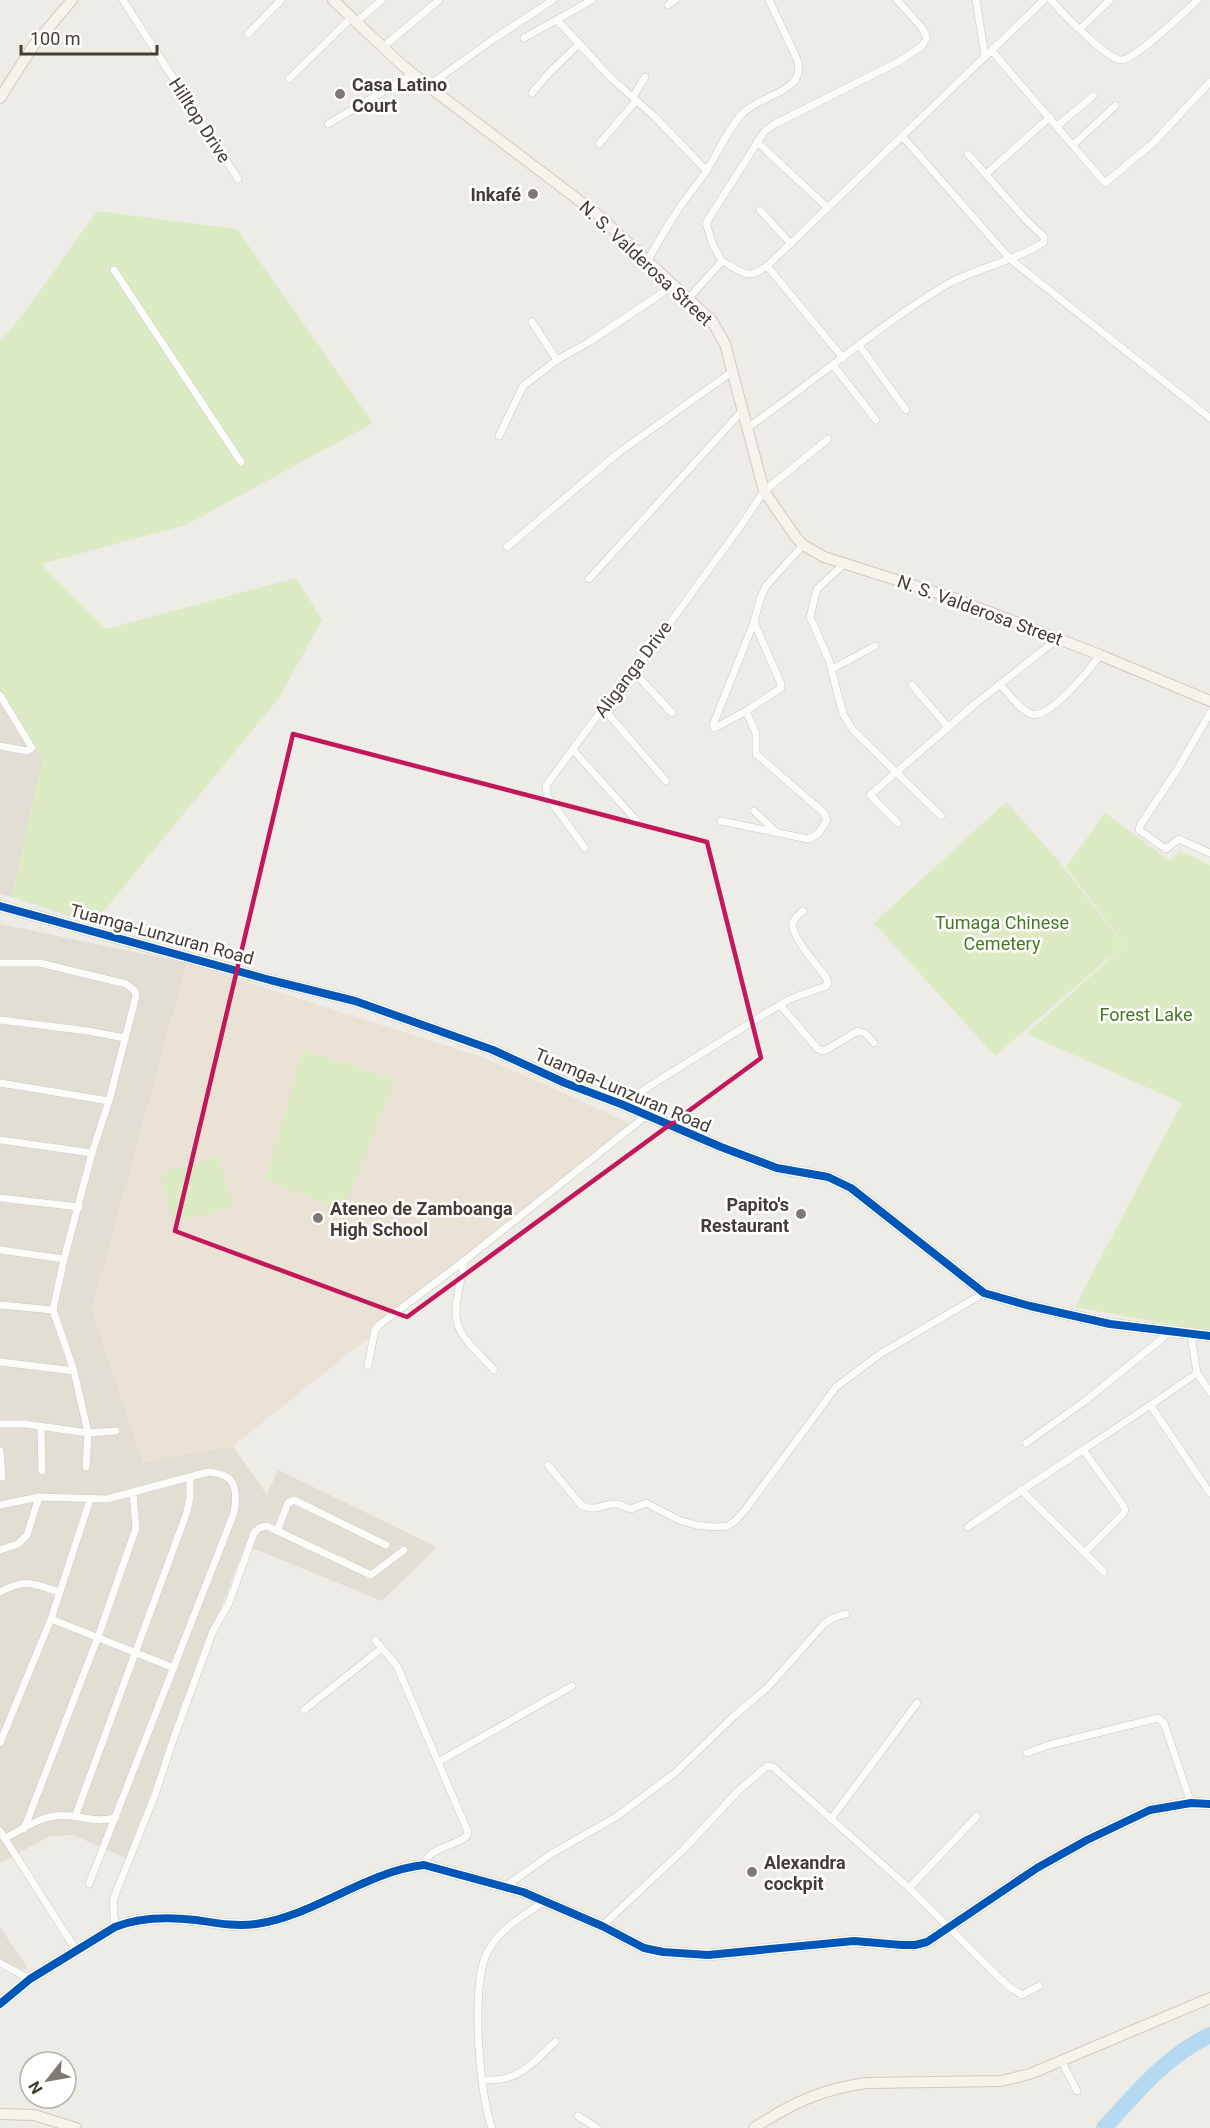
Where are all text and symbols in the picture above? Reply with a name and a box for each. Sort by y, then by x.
scale bar [21,18,158,56]
text: 100 m [30,28,81,49]
street label: Hilltop Drive [165,74,235,166]
place label: Casa Latino Court [352,74,447,116]
marker: Casa Latino Court [333,87,347,101]
place label: Inkafé [470,184,521,205]
marker: Inkafé [526,187,540,201]
street label: N. S. Valderosa Street [575,196,717,330]
street label: N. S. Valderosa Street [895,570,1065,650]
street label: Aliganga Drive [590,617,676,721]
street label: Tuamga-Lunzuran Road [68,899,256,969]
park label: Tumaga Chinese Cemetery [935,912,1069,954]
park label: Forest Lake [1099,1004,1193,1025]
street label: Tuamga-Lunzuran Road [532,1043,714,1137]
place label: Papito's Restaurant [701,1194,789,1236]
place label: Ateneo de Zamboanga High School [330,1198,513,1240]
marker: Papito's Restaurant [794,1207,808,1221]
marker: Ateneo de Zamboanga High School [311,1211,325,1225]
place label: Alexandra cockpit [764,1852,846,1894]
marker: Alexandra cockpit [745,1865,759,1879]
north arrow [18,2050,78,2110]
text: N [25,2078,47,2097]

